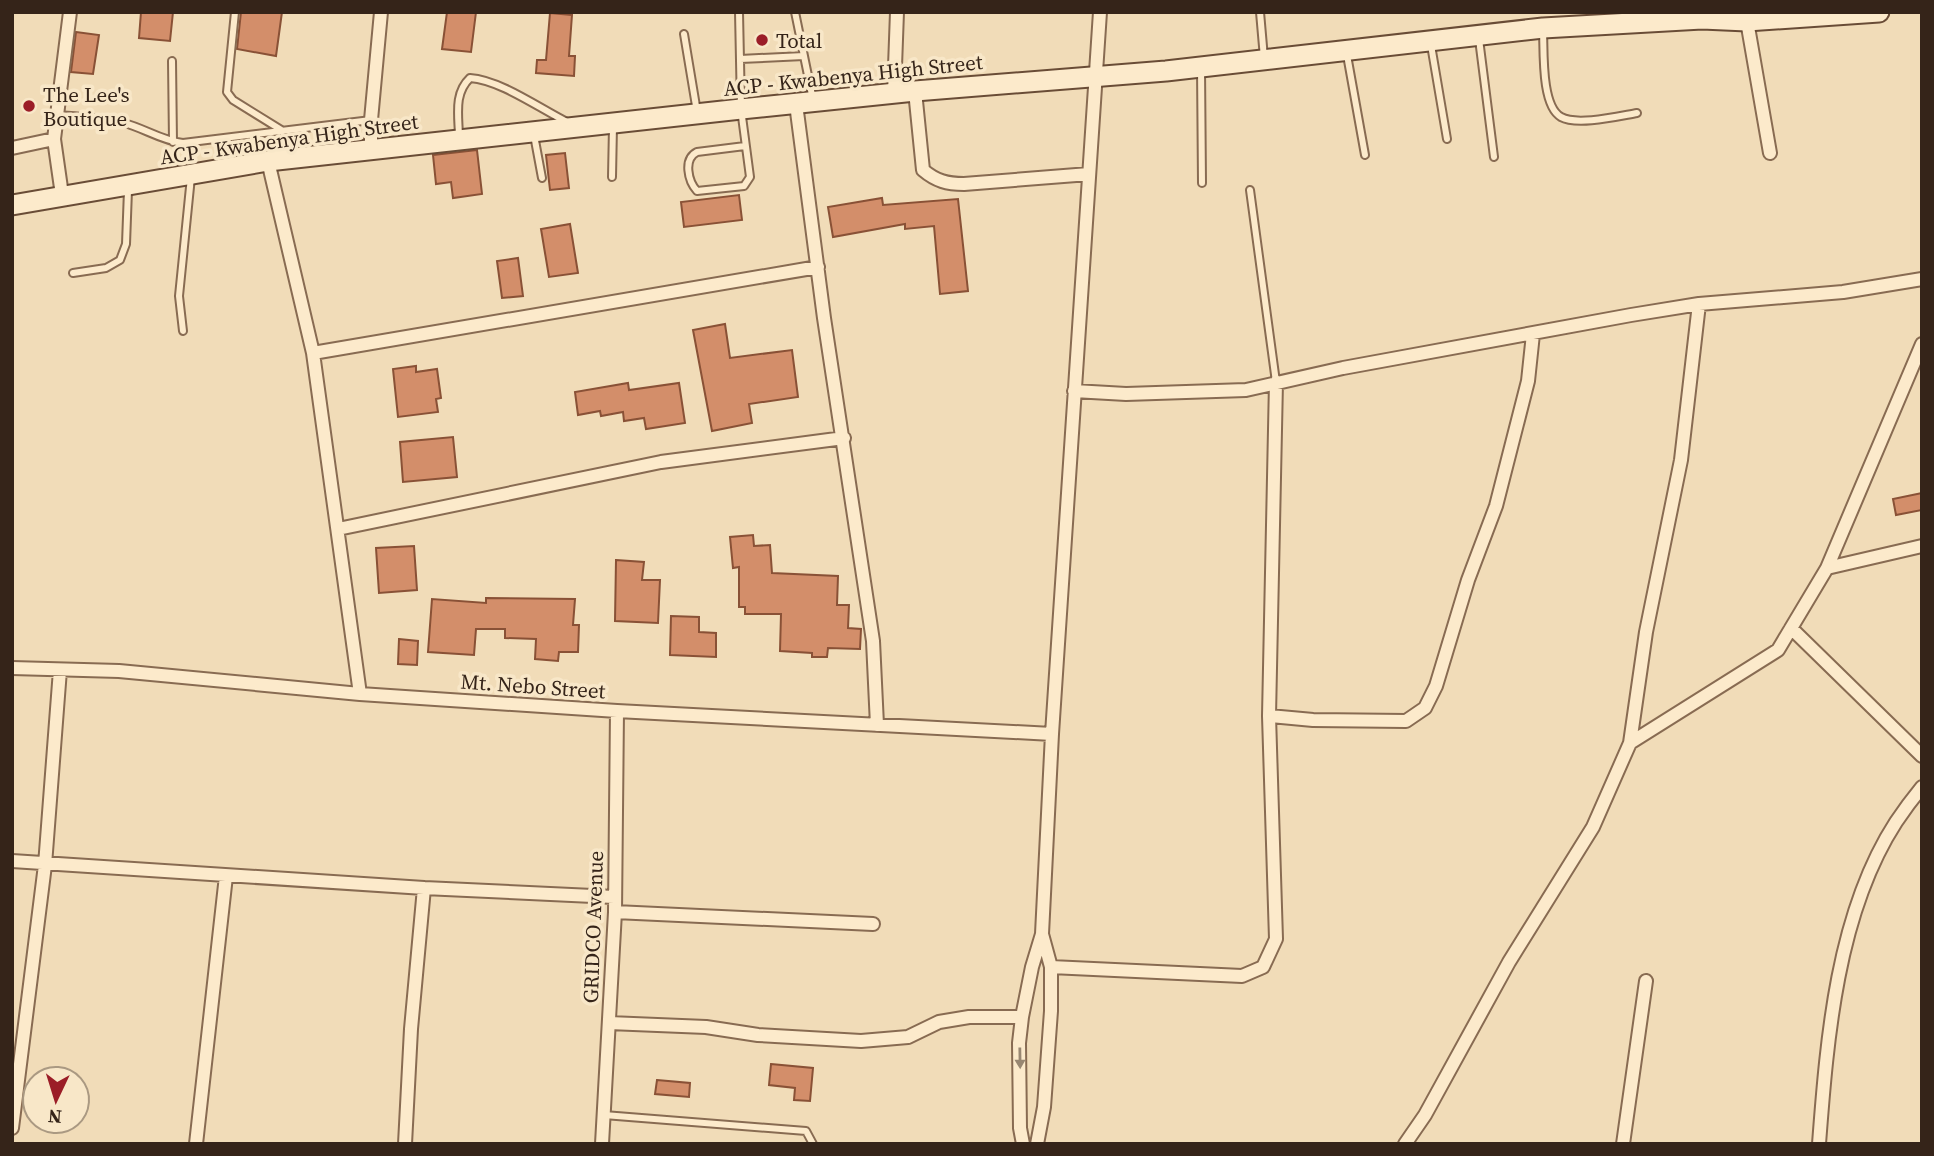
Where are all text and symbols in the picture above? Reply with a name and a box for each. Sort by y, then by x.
place label: Total [776,26,822,55]
marker: Total [754,32,770,48]
street label: ACP - Kwabenya High Street [722,47,984,103]
place label: The Lee's Boutique [43,80,130,133]
marker: The Lee's Boutique [21,98,37,114]
street label: ACP - Kwabenya High Street [158,106,420,171]
street label: Mt. Nebo Street [460,666,607,706]
street label: GRIDCO Avenue [576,850,610,1004]
one-way arrow [1014,1048,1025,1070]
north arrow [21,1065,91,1135]
text: N [47,1103,63,1130]

